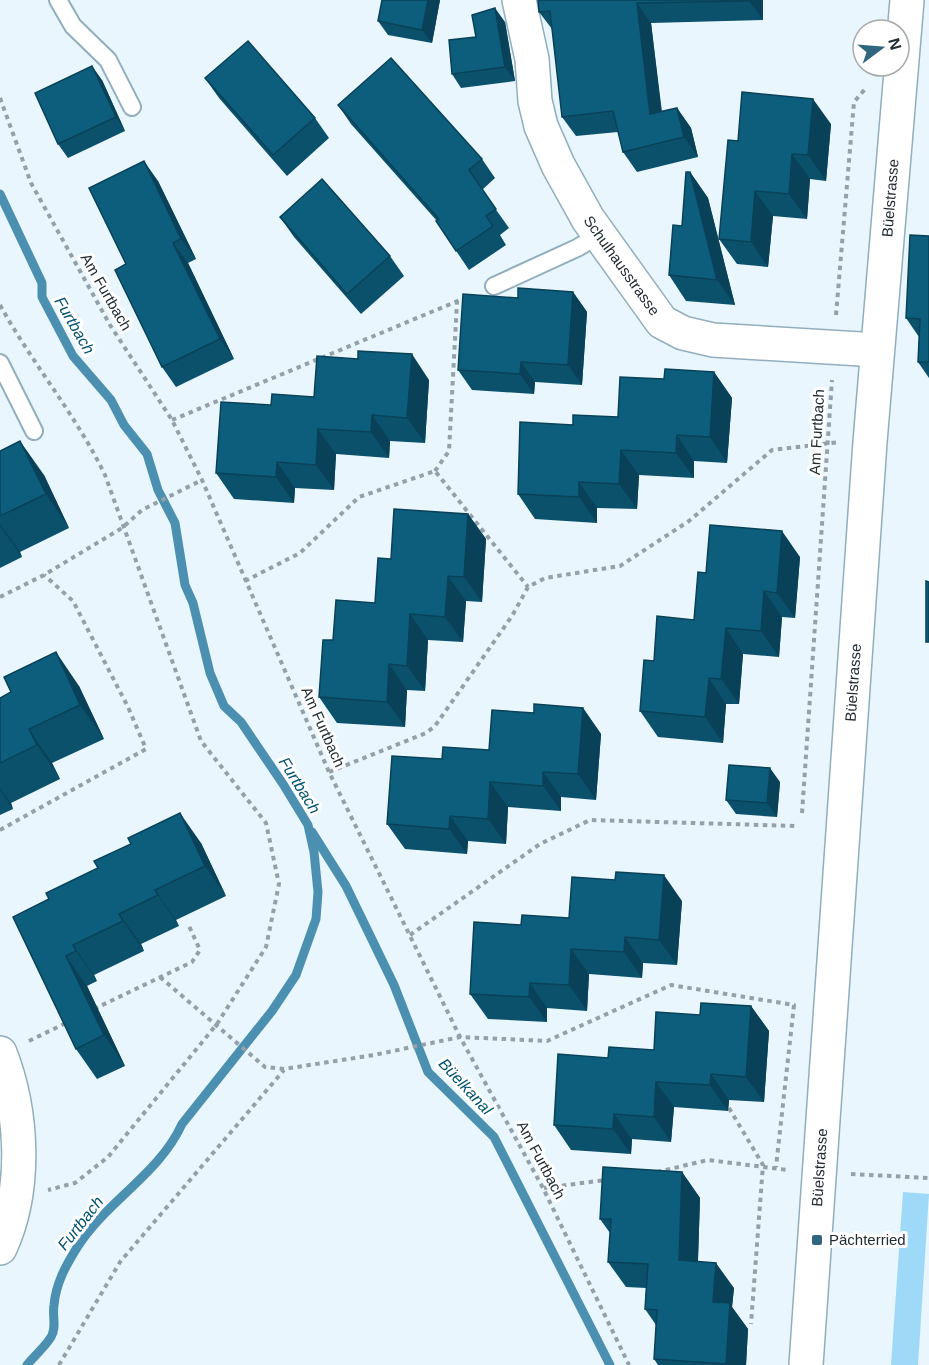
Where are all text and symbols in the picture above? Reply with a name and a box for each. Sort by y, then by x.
north arrow [851,18,911,78]
text: N [885,36,905,52]
street label: Büelstrasse [878,158,902,238]
street label: Schulhausstrasse [580,212,663,318]
street label: Am Furtbach [78,250,135,333]
water label: Furtbach [51,294,98,357]
street label: Am Furtbach [806,389,827,475]
street label: Büelstrasse [842,643,864,722]
street label: Am Furtbach [298,684,349,769]
water label: Furtbach [276,754,324,817]
water label: Büelkanal [435,1055,496,1118]
street label: Am Furtbach [514,1118,569,1202]
street label: Büelstrasse [808,1128,830,1207]
water label: Furtbach [54,1193,107,1253]
place label: Pächterried [829,1231,906,1248]
marker: Pächterried [810,1233,824,1247]

